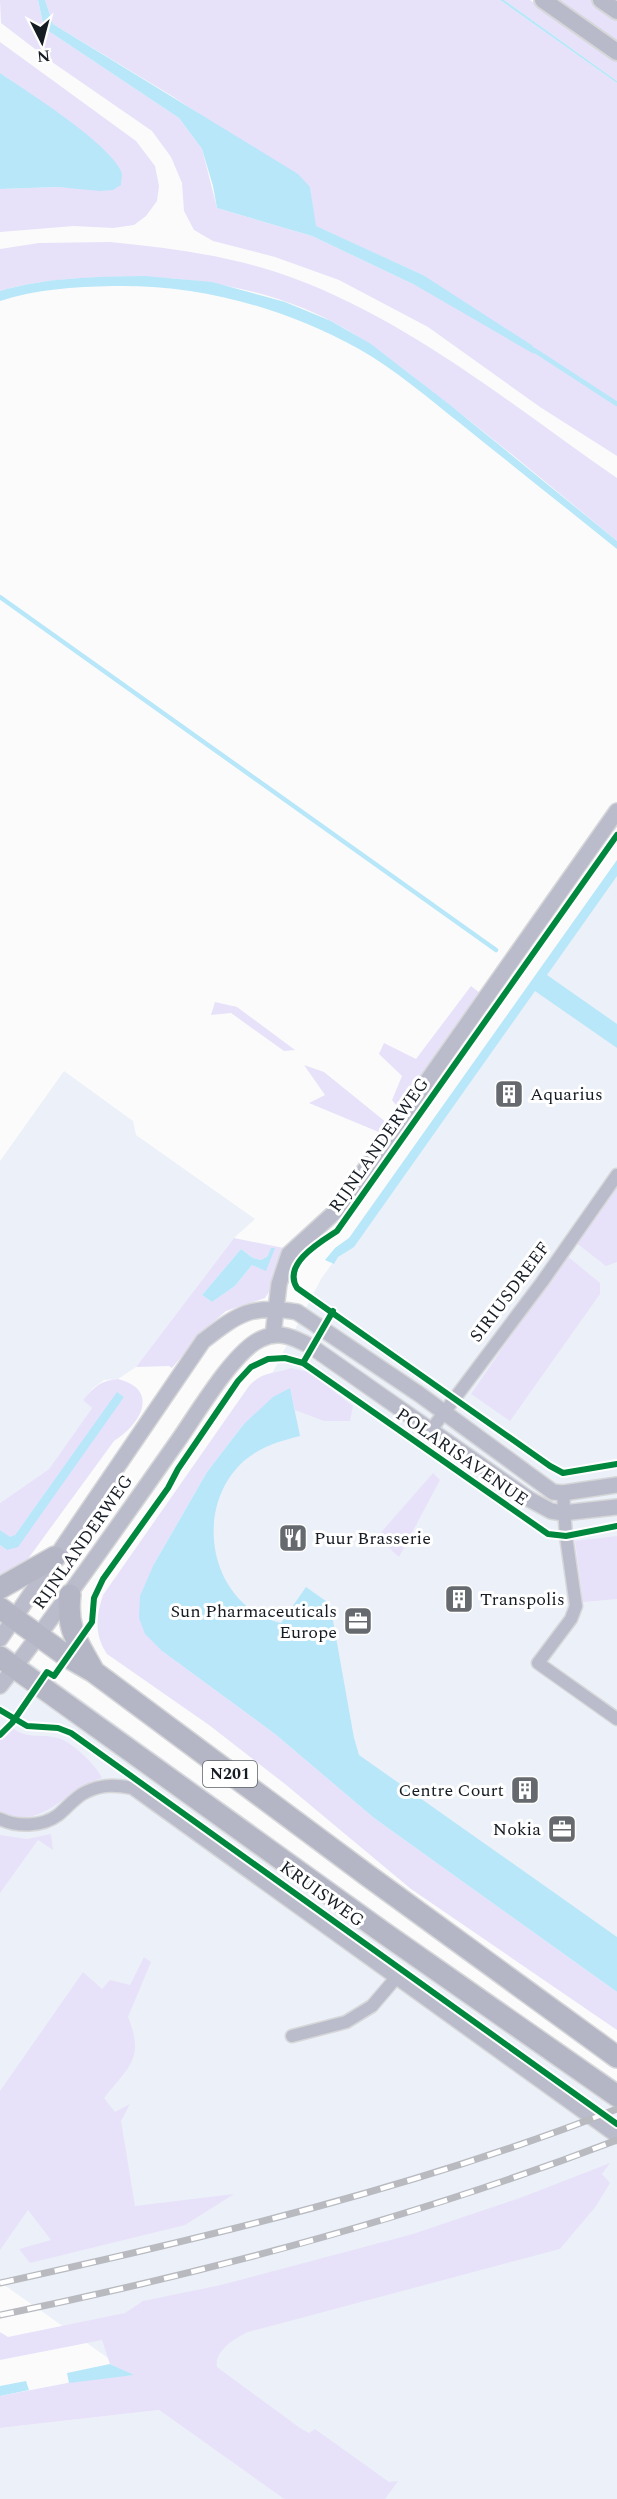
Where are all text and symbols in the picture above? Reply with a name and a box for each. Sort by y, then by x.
north arrow [12,12,72,72]
text: N [36,43,51,69]
street label: RIJNLANDERWEG [322,1072,436,1218]
building icon: Aquarius [493,1078,525,1110]
place label: Aquarius [530,1081,603,1108]
street label: SIRIUSDREEF [463,1236,557,1348]
street label: POLARISAVENUE [390,1401,534,1513]
street label: RIJNLANDERWEG [26,1469,140,1615]
restaurant icon: Puur Brasserie [277,1522,309,1554]
place label: Puur Brasserie [314,1525,431,1552]
building icon: Transpolis [443,1583,475,1615]
place label: Transpolis [480,1586,565,1613]
place label: Sun Pharmaceuticals Europe [171,1598,337,1646]
office icon: Sun Pharmaceuticals Europe [342,1605,374,1637]
road number: N201 [203,1761,257,1787]
building icon: Centre Court [509,1774,541,1806]
place label: Centre Court [398,1777,504,1804]
office icon: Nokia [546,1813,578,1845]
place label: Nokia [493,1816,541,1843]
street label: KRUISWEG [274,1854,370,1934]

